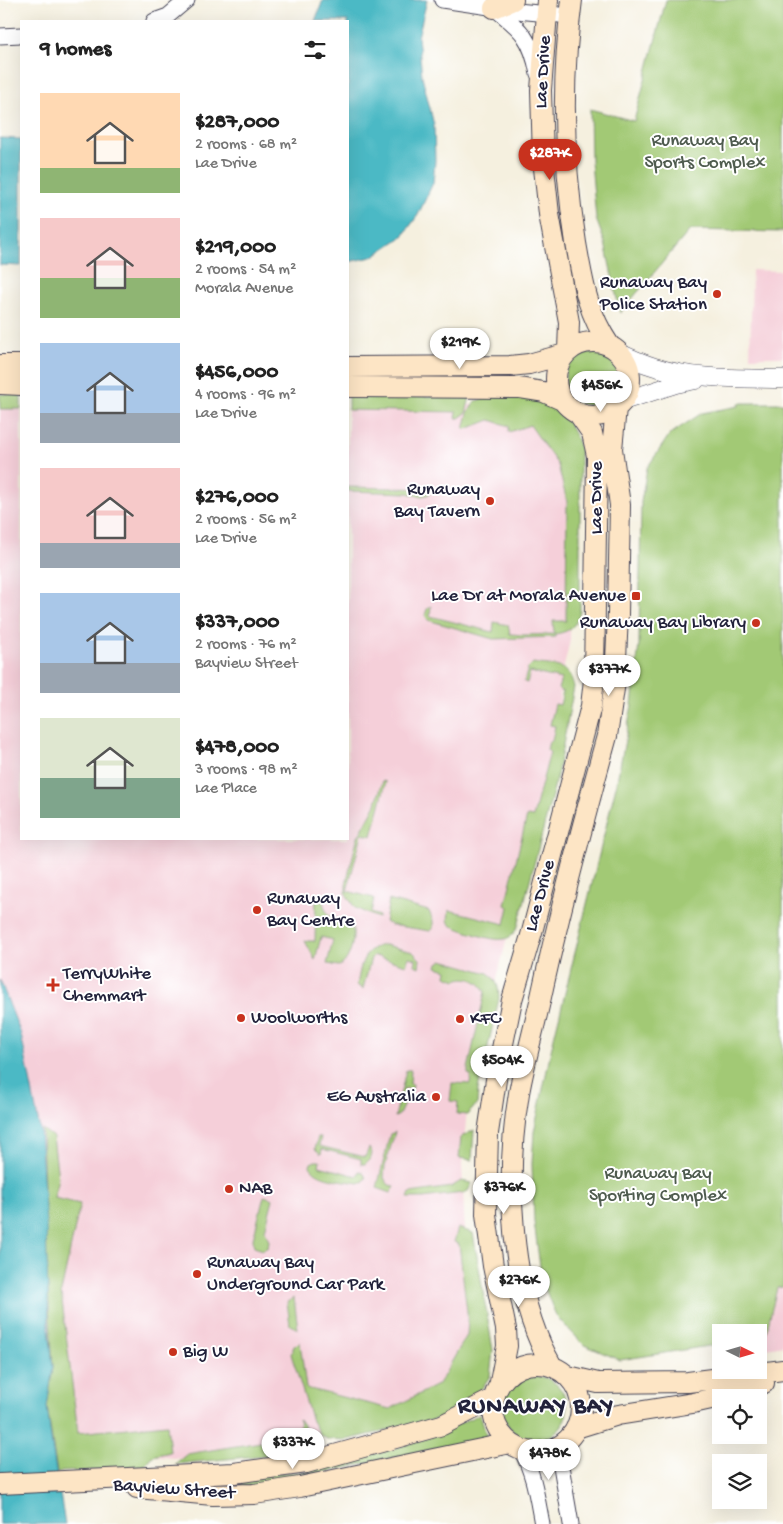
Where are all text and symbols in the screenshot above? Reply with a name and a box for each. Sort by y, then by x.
street label: Lae Drive [531,35,557,109]
icon: filters [301,36,329,64]
text: 9 homes [40,38,111,63]
text: $287,000 [195,111,280,136]
icon: home [80,113,140,173]
park label: Runaway Bay Sports Complex [645,130,766,175]
text: 2 rooms · 68 m² [195,136,297,155]
pin: $287K [515,138,585,181]
text: $287K [530,145,570,164]
text: Lae Drive [195,155,257,174]
text: $219,000 [195,236,276,261]
icon: home [80,238,140,298]
text: 2 rooms · 54 m² [195,261,296,280]
place label: Runaway Bay Police Station [599,272,708,317]
text: Morala Avenue [195,280,293,299]
marker: Runaway Bay Police Station [711,288,723,300]
pin: $219K [425,328,495,370]
text: $219K [441,334,479,353]
text: $456,000 [195,361,278,386]
icon: home [80,363,140,423]
pin: $456K [566,370,636,413]
text: $456K [581,377,621,396]
text: 4 rooms · 96 m² [195,386,296,405]
text: Lae Drive [195,405,257,424]
street label: Lae Drive [586,461,609,535]
place label: Runaway Bay Tavern [393,479,481,524]
text: $276,000 [195,486,279,511]
icon: home [80,488,140,548]
marker: Runaway Bay Tavern [484,495,496,507]
text: 2 rooms · 56 m² [195,511,297,530]
text: Lae Drive [195,530,257,549]
place label: Lae Dr at Morala Avenue [431,585,626,608]
marker: Lae Dr at Morala Avenue [630,590,642,602]
text: $337,000 [195,611,280,636]
place label: Runaway Bay Library [580,612,747,635]
icon: home [80,613,140,673]
marker: Runaway Bay Library [750,617,762,629]
text: 2 rooms · 76 m² [195,636,297,655]
pin: $377K [574,654,644,697]
text: Bayview Street [195,655,298,674]
text: $377K [589,661,629,680]
text: $478,000 [195,736,279,761]
icon: home [80,738,140,798]
text: 3 rooms · 98 m² [195,761,297,780]
text: Lae Place [195,780,257,799]
street label: Lae Drive [520,857,562,934]
place label: Runaway Bay Centre [266,888,355,933]
marker: Runaway Bay Centre [251,904,263,916]
place label: TerryWhite Chemmart [62,963,151,1008]
marker: TerryWhite Chemmart [47,979,59,991]
place label: Woolworths [251,1007,348,1030]
place label: KFC [470,1008,502,1031]
marker: Woolworths [235,1012,247,1024]
marker: KFC [454,1013,466,1025]
pin: $504K [467,1046,537,1088]
text: $504K [481,1052,523,1071]
place label: EG Australia [327,1086,427,1109]
marker: EG Australia [430,1091,442,1103]
park label: Runaway Bay Sporting Complex [589,1163,727,1208]
pin: $376K [469,1172,539,1215]
place label: NAB [239,1178,274,1201]
text: $376K [484,1179,524,1198]
marker: NAB [223,1183,235,1195]
place label: Runaway Bay Underground Car Park [207,1252,385,1297]
pin: $276K [484,1266,554,1308]
marker: Runaway Bay Underground Car Park [191,1268,203,1280]
text: $276K [499,1272,539,1291]
north arrow [712,1324,768,1379]
map controls [712,1324,767,1509]
place label: Big W [182,1341,228,1364]
marker: Big W [167,1346,179,1358]
button: locate [712,1389,767,1444]
district label: RUNAWAY BAY [457,1393,614,1422]
pin: $337K [258,1428,328,1470]
text: $337K [273,1434,313,1453]
pin: $478K [514,1438,584,1481]
text: $478K [529,1445,569,1464]
button: layers [712,1454,767,1509]
street label: Bayview Street [111,1474,238,1506]

